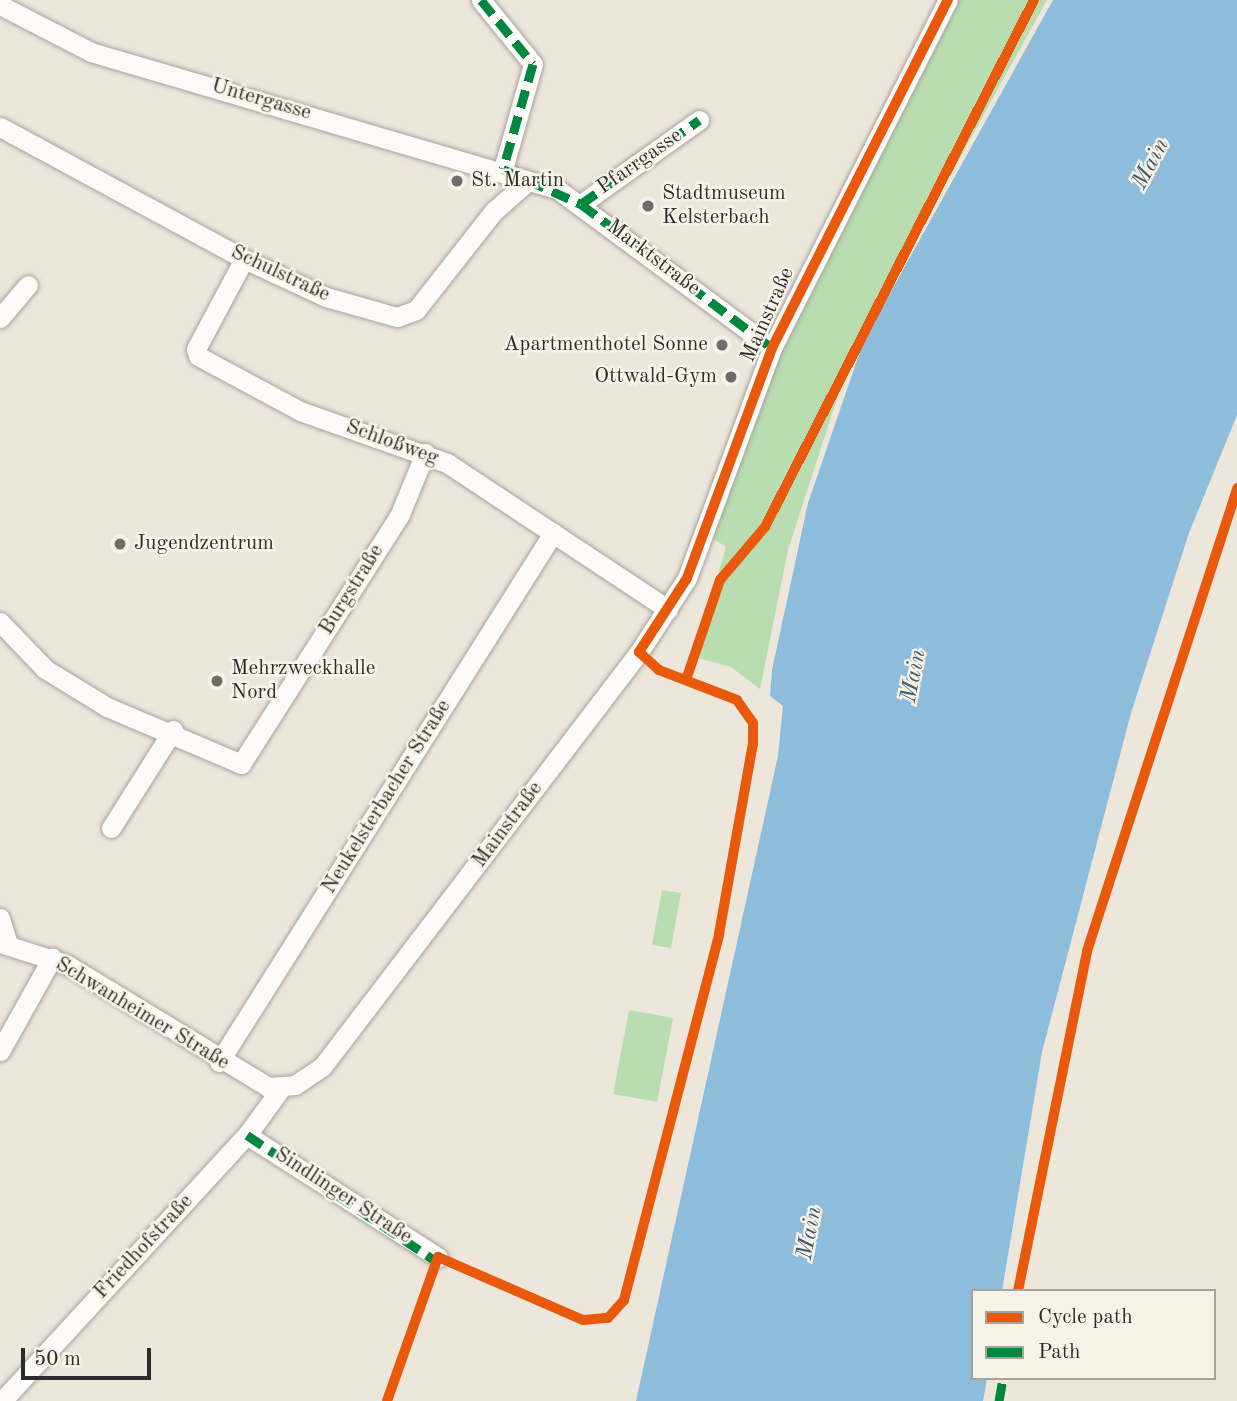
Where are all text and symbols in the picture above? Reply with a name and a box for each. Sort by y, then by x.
street label: Untergasse [208,74,314,126]
street label: Pfarrgasse [592,123,688,201]
water label: Main [1126,134,1176,194]
place label: St. Martin [471,168,564,194]
marker: St. Martin [449,173,465,189]
place label: Stadtmuseum Kelsterbach [662,181,786,231]
marker: Stadtmuseum Kelsterbach [640,198,656,214]
street label: Marktstraße [601,215,705,301]
street label: Schulstraße [226,240,334,308]
street label: Mainstraße [736,264,800,366]
place label: Apartmenthotel Sonne [504,332,708,358]
marker: Apartmenthotel Sonne [714,337,730,353]
place label: Ottwald-Gym [594,364,717,390]
marker: Ottwald-Gym [723,369,739,385]
street label: Schloßweg [342,415,442,471]
place label: Jugendzentrum [134,531,274,557]
marker: Jugendzentrum [112,536,128,552]
street label: Burgstraße [314,540,390,640]
water label: Main [895,647,933,705]
place label: Mehrzweckhalle Nord [231,656,375,706]
marker: Mehrzweckhalle Nord [209,673,225,689]
street label: Neukelsterbacher Straße [317,695,457,899]
street label: Mainstraße [468,777,548,873]
street label: Schwanheimer Straße [50,952,234,1076]
street label: Sindlinger Straße [269,1142,417,1250]
street label: Friedhofstraße [89,1189,199,1305]
water label: Main [791,1204,829,1262]
legend [971,1289,1216,1380]
text: Cycle path [1038,1307,1133,1328]
scale bar [24,1334,154,1378]
text: Path [1038,1342,1081,1363]
text: 50 m [34,1349,81,1370]

